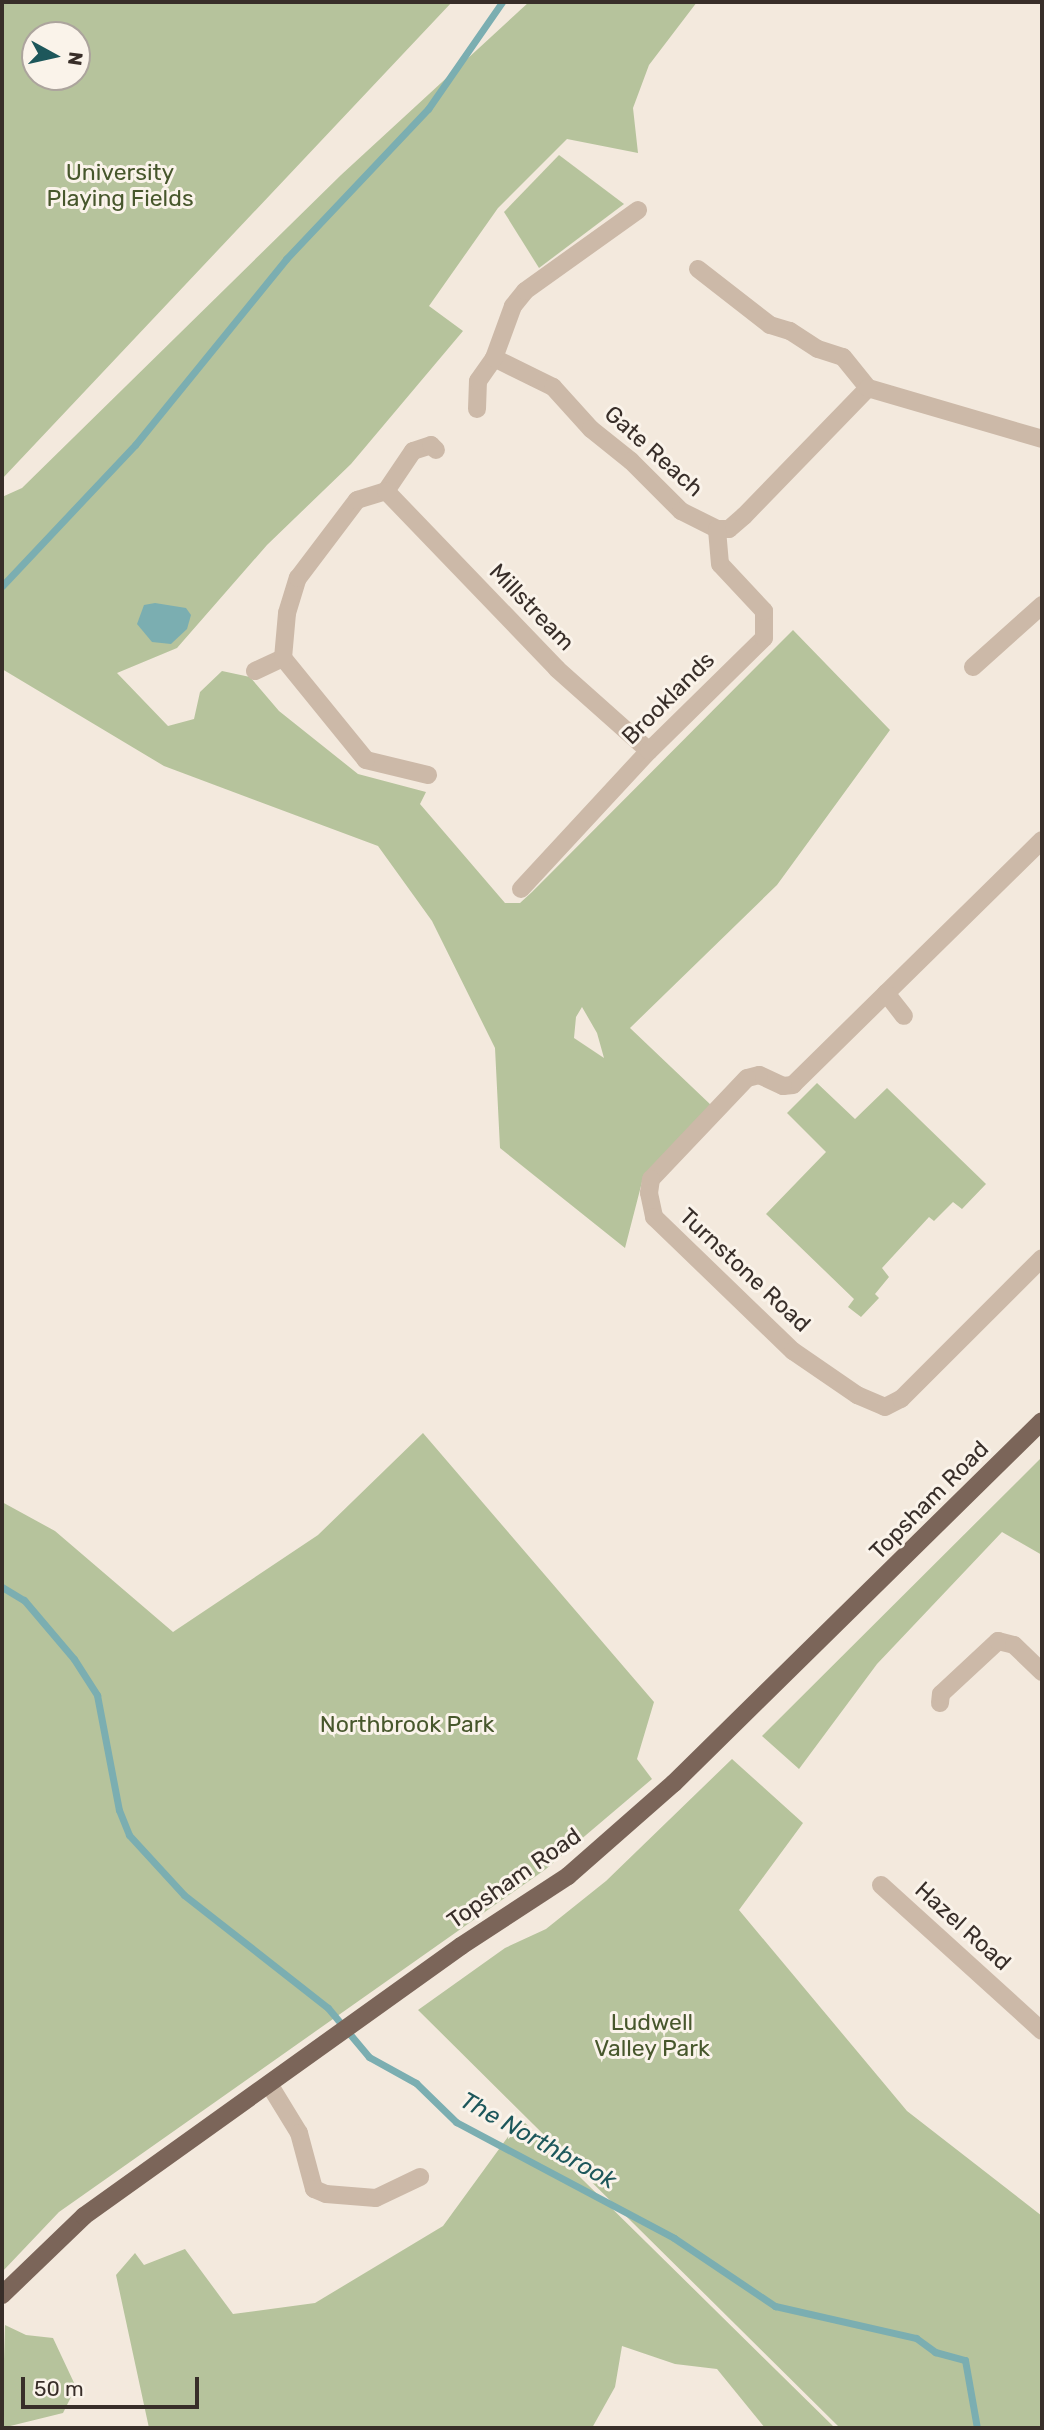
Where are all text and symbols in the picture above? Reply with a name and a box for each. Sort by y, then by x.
north arrow [21,21,91,91]
text: N [63,50,88,67]
park label: University Playing Fields [46,158,194,212]
street label: Gate Reach [599,400,709,502]
street label: Millstream [484,558,580,656]
street label: Brooklands [616,646,720,750]
street label: Turnstone Road [674,1202,816,1338]
street label: Topsham Road [864,1435,994,1565]
park label: Northbrook Park [320,1710,494,1738]
street label: Topsham Road [442,1822,586,1934]
street label: Hazel Road [909,1876,1017,1976]
park label: Ludwell Valley Park [594,2008,710,2062]
water label: The Northbrook [455,2086,621,2196]
scale bar [24,2364,203,2408]
text: 50 m [34,2376,84,2401]

